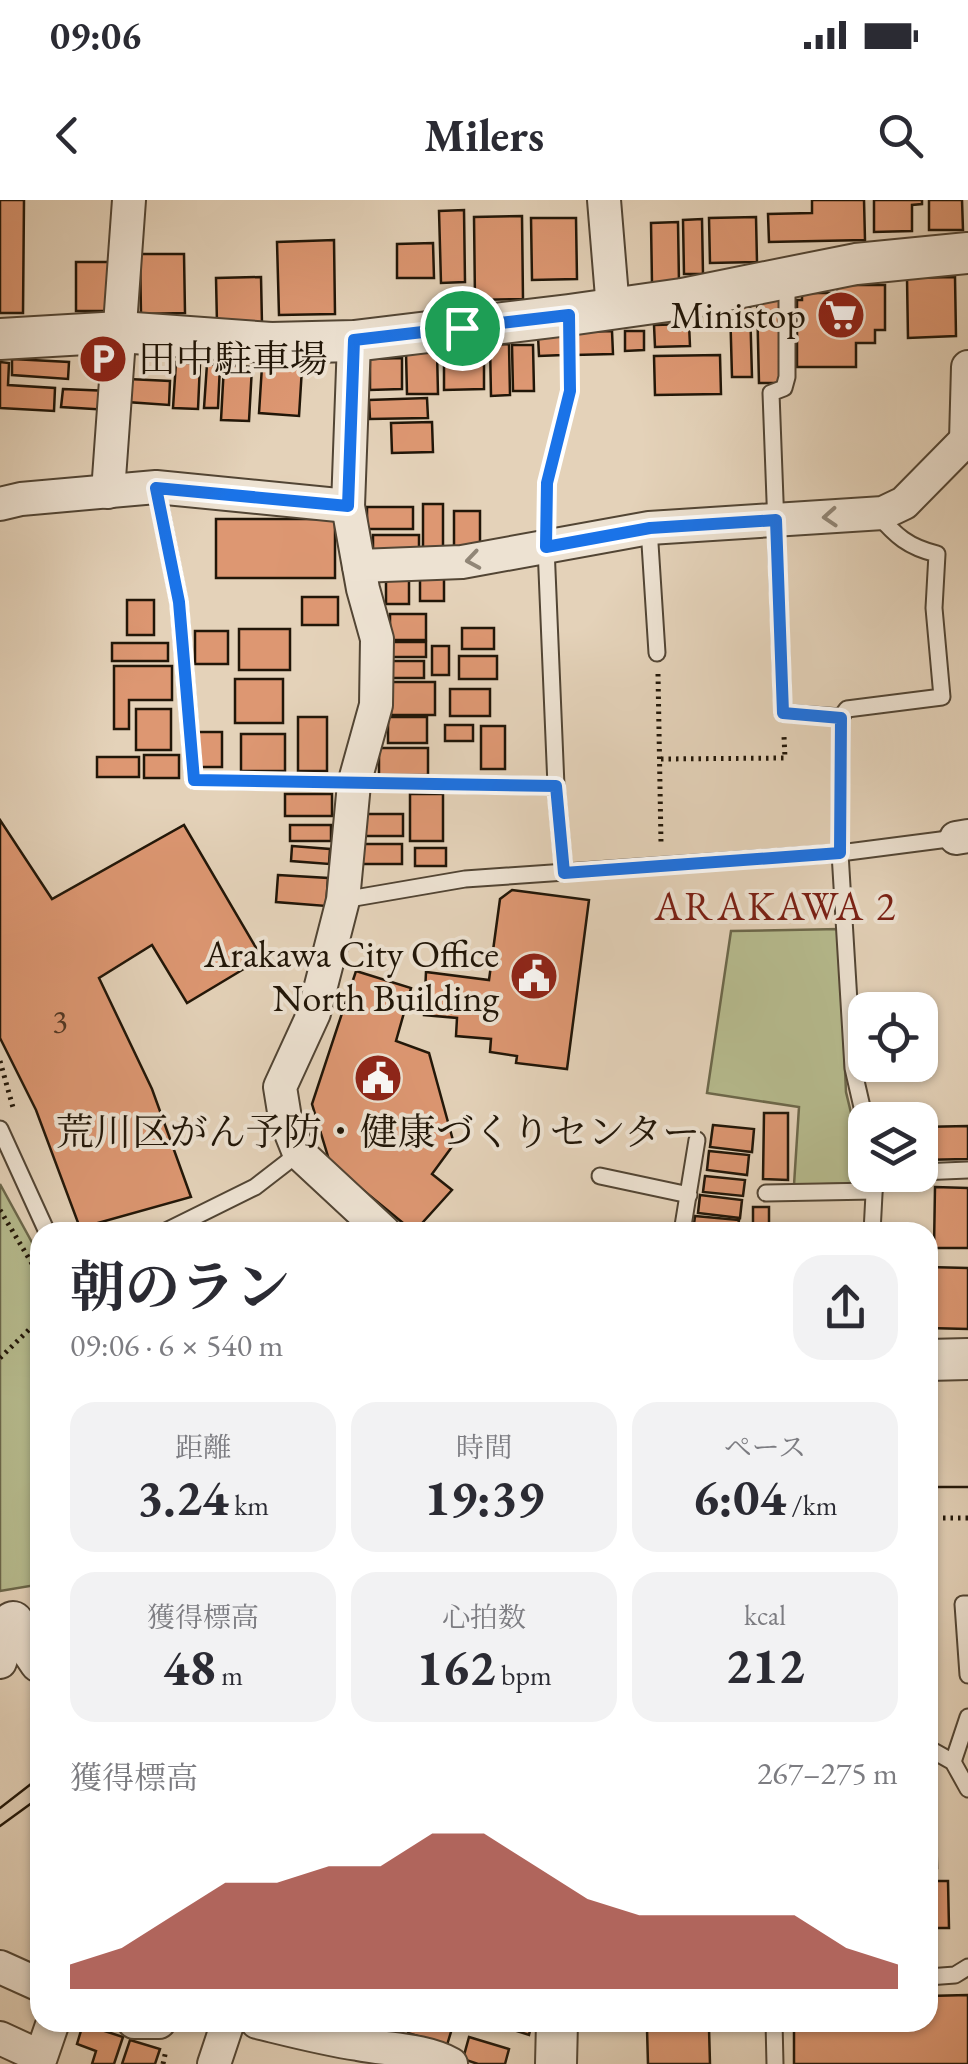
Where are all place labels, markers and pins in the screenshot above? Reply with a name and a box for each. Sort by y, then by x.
pin [420,286,505,371]
supermarket icon: Ministop [815,289,867,341]
place label: Ministop [670,290,806,339]
parking icon: 田中駐車場 [77,333,129,385]
place label: 田中駐車場 [138,334,328,383]
place label: Arakawa City Office North Building [203,929,499,1022]
public building icon: Arakawa City Office North Building [508,950,560,1002]
public building icon: 荒川区がん予防・健康づくりセンター [352,1052,404,1104]
place label: 荒川区がん予防・健康づくりセンター [56,1107,700,1156]

